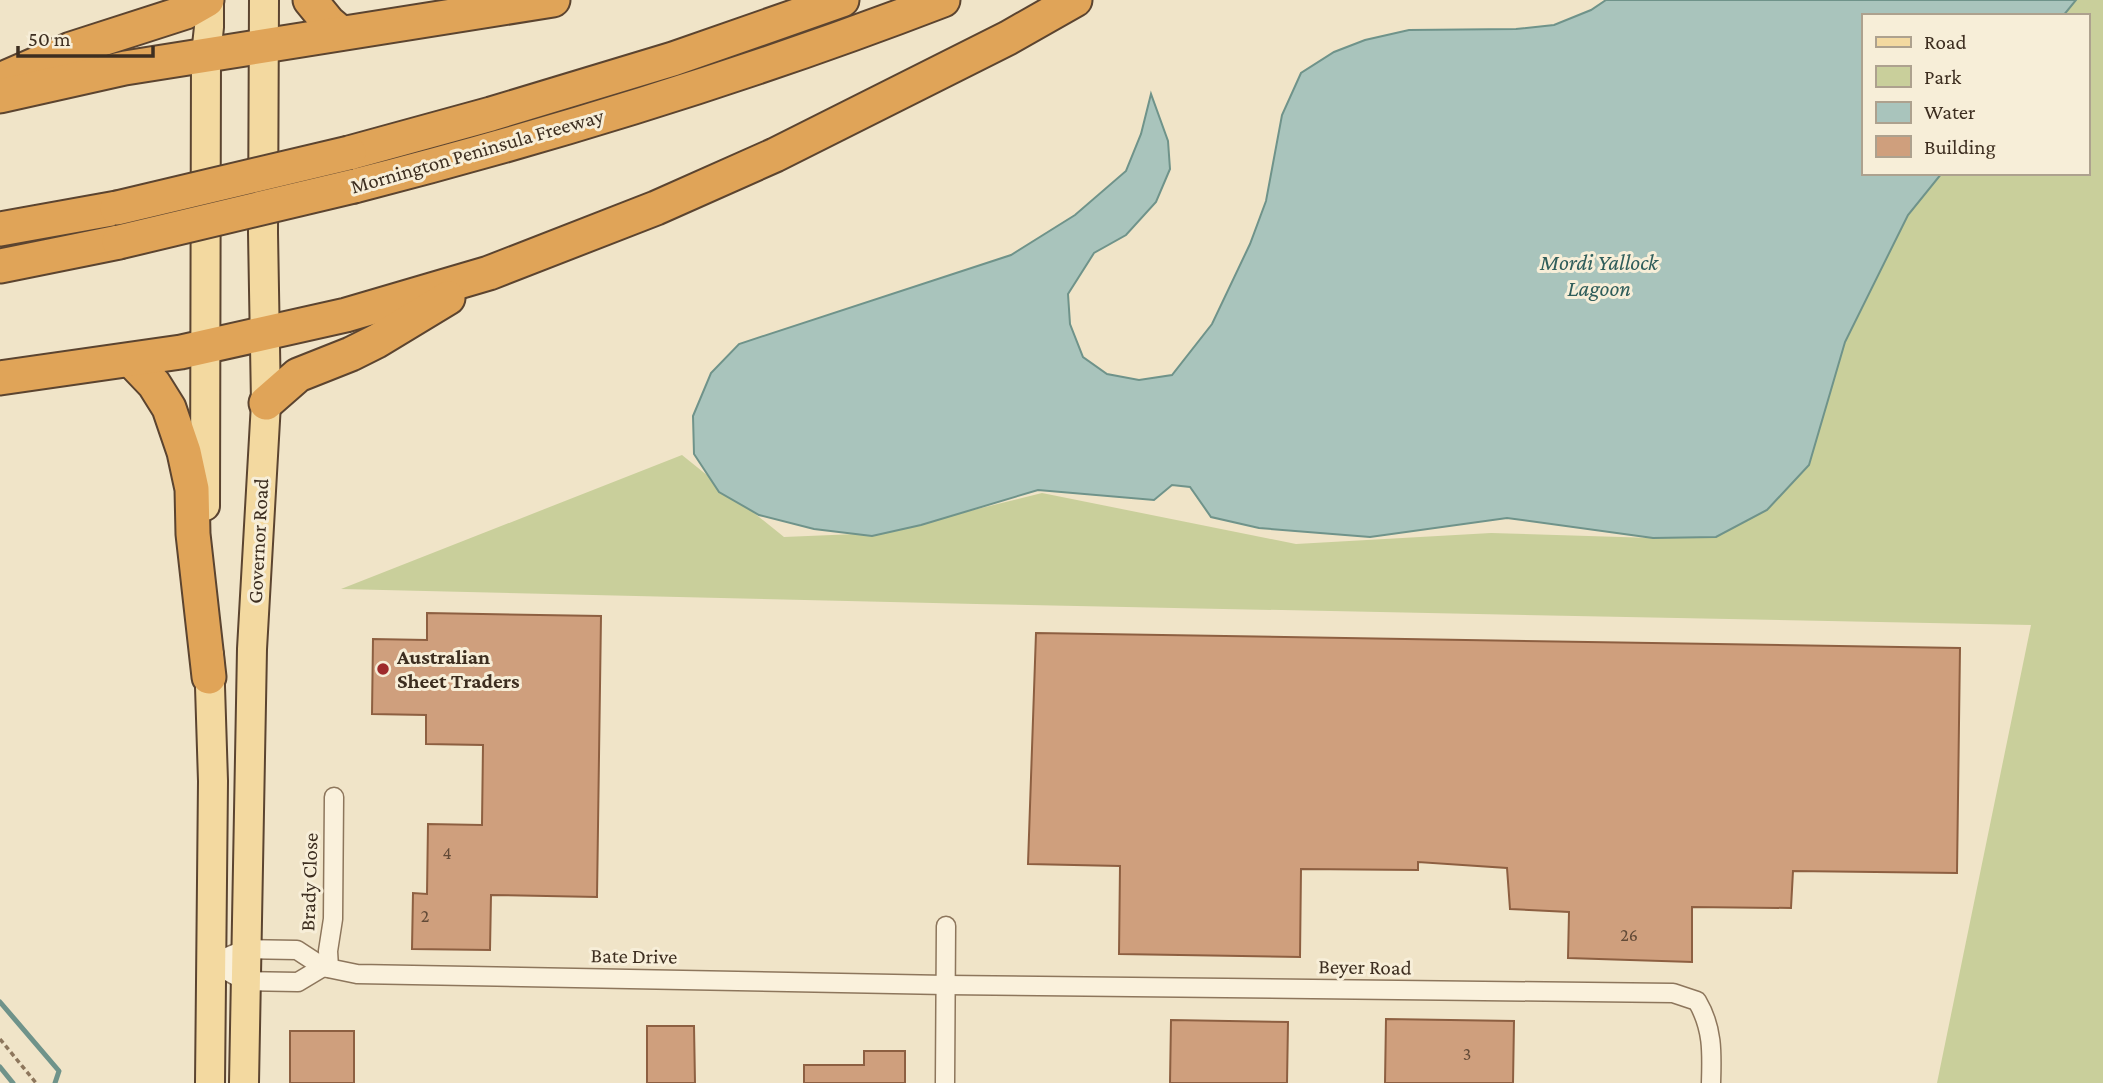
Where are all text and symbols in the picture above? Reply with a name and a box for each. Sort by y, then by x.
scale bar [18,14,152,58]
legend [1862,14,2089,175]
text: 50 m [28,27,71,51]
text: Road [1924,30,1967,54]
text: Park [1924,65,1961,89]
text: Water [1924,100,1976,124]
street label: Mornington Peninsula Freeway [348,103,607,199]
text: Building [1924,135,1996,159]
water label: Mordi Yallock Lagoon [1539,249,1659,301]
street label: Governor Road [243,478,273,604]
place label: Australian Sheet Traders [396,645,520,693]
marker: Australian Sheet Traders [375,661,391,677]
street label: Brady Close [295,832,323,932]
house number: 4 [442,843,452,863]
house number: 2 [421,906,429,926]
house number: 26 [1620,925,1638,945]
street label: Bate Drive [590,943,678,969]
street label: Beyer Road [1318,954,1412,980]
house number: 3 [1463,1044,1471,1064]

